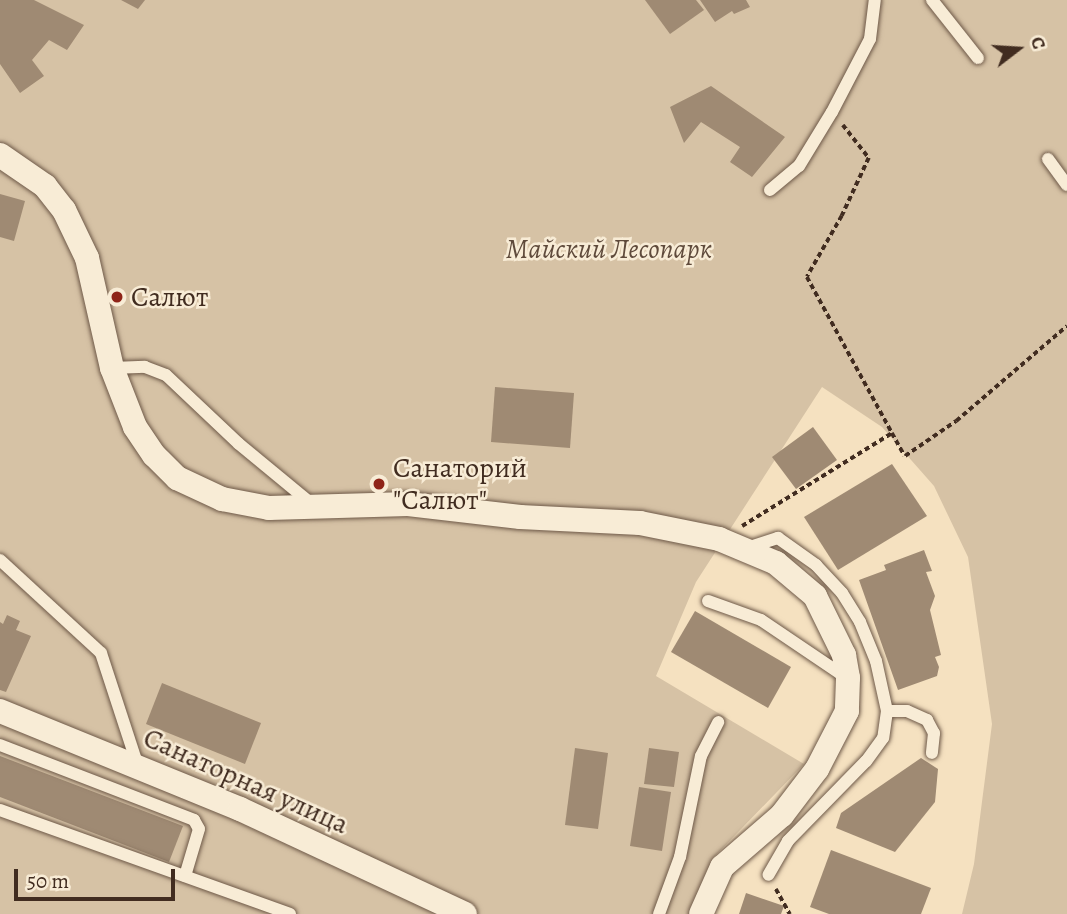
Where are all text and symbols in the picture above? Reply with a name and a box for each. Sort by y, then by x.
north arrow [983,14,1053,84]
text: С [1024,33,1052,52]
park label: Майский Лесопарк [506,232,712,266]
place label: Салют [131,280,208,314]
marker: Салют [109,289,125,305]
place label: Санаторий "Салют" [393,451,527,517]
marker: Санаторий "Салют" [371,476,387,492]
street label: Санаторная улица [138,721,354,841]
scale bar [18,855,178,899]
text: 50 m [27,867,69,895]

